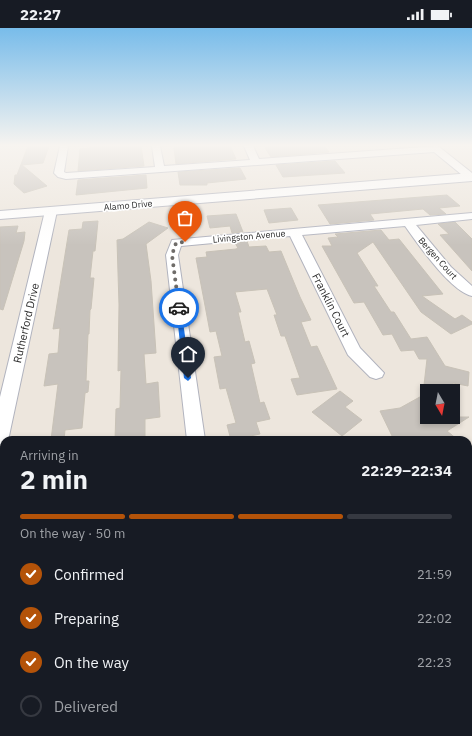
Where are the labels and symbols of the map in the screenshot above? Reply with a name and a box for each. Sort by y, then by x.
street label: Alamo Drive [103,197,153,213]
pin [168,201,202,242]
street label: Livingston Avenue [212,227,286,245]
street label: Bergen Court [416,235,460,281]
street label: Franklin Court [309,271,353,339]
street label: Rutherford Drive [10,282,42,364]
courier [159,288,199,328]
pin [171,337,205,378]
north arrow [420,384,460,424]

